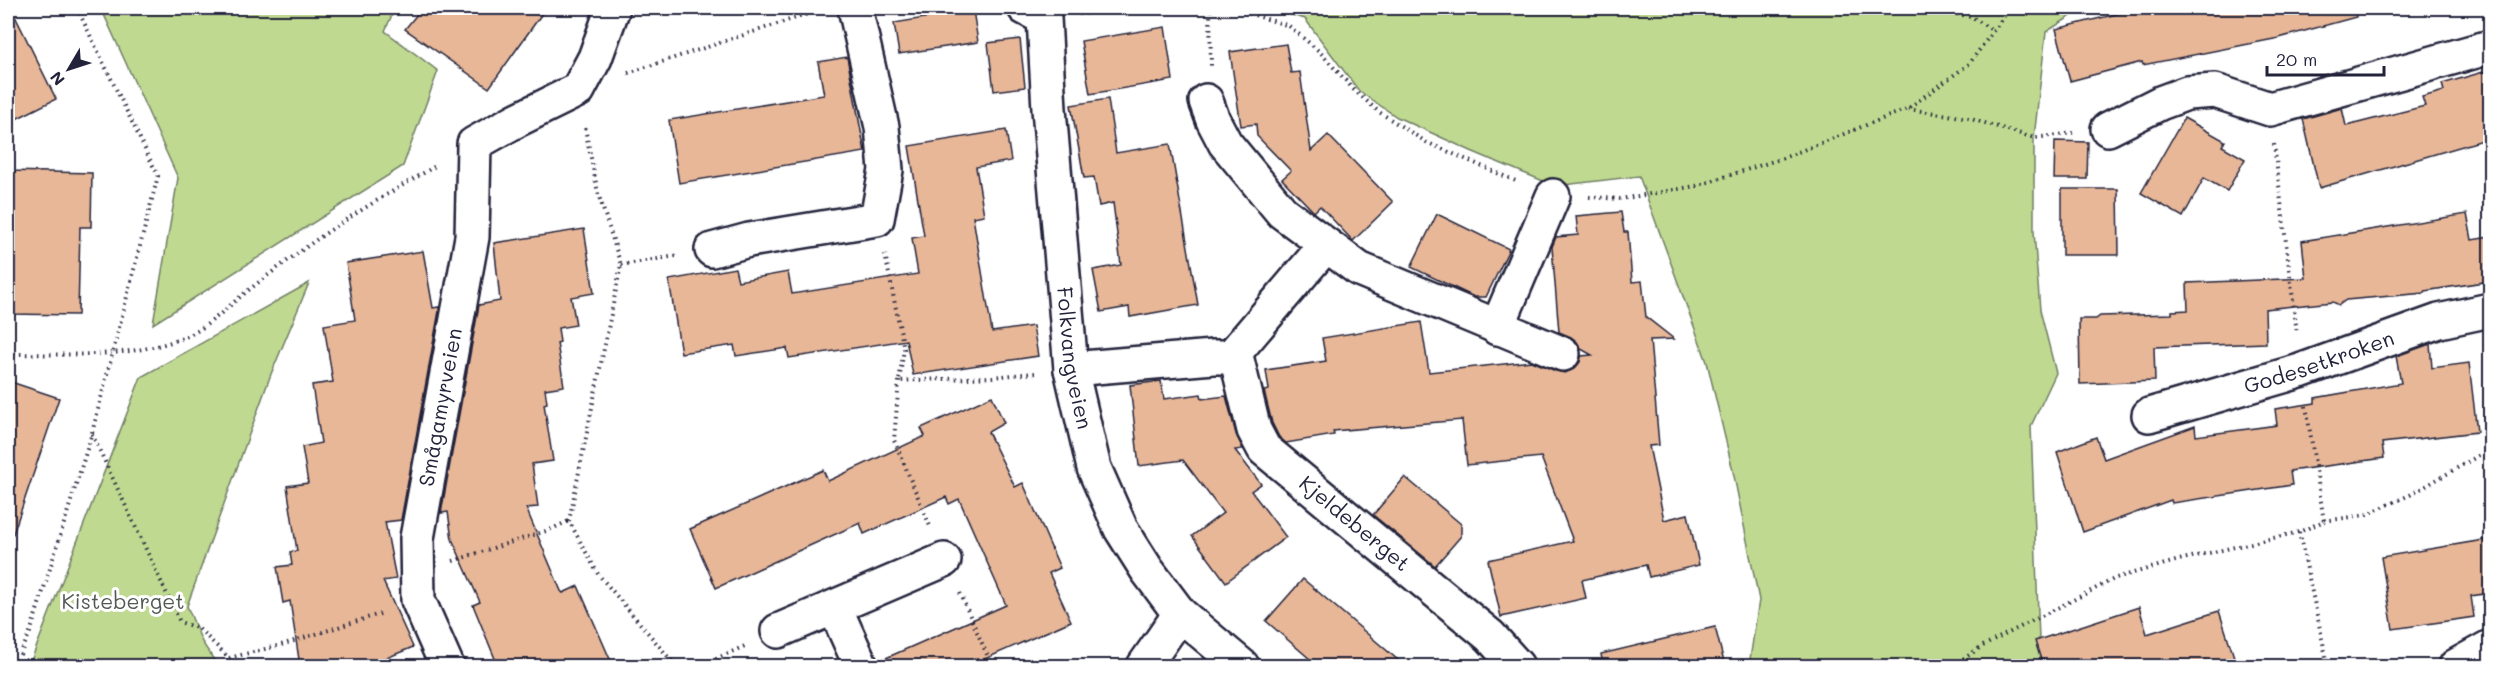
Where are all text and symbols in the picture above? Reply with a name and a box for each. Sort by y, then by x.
north arrow [39,39,99,99]
scale bar [2267,39,2384,77]
text: 20 m [2276,47,2317,71]
text: N [45,67,69,90]
street label: Folkvangveien [1052,286,1100,432]
street label: Godesetkroken [2240,323,2397,399]
street label: Smågamyrveien [412,326,467,488]
street label: Kjeldeberget [1294,469,1416,576]
park label: Kisteberget [62,587,184,614]

